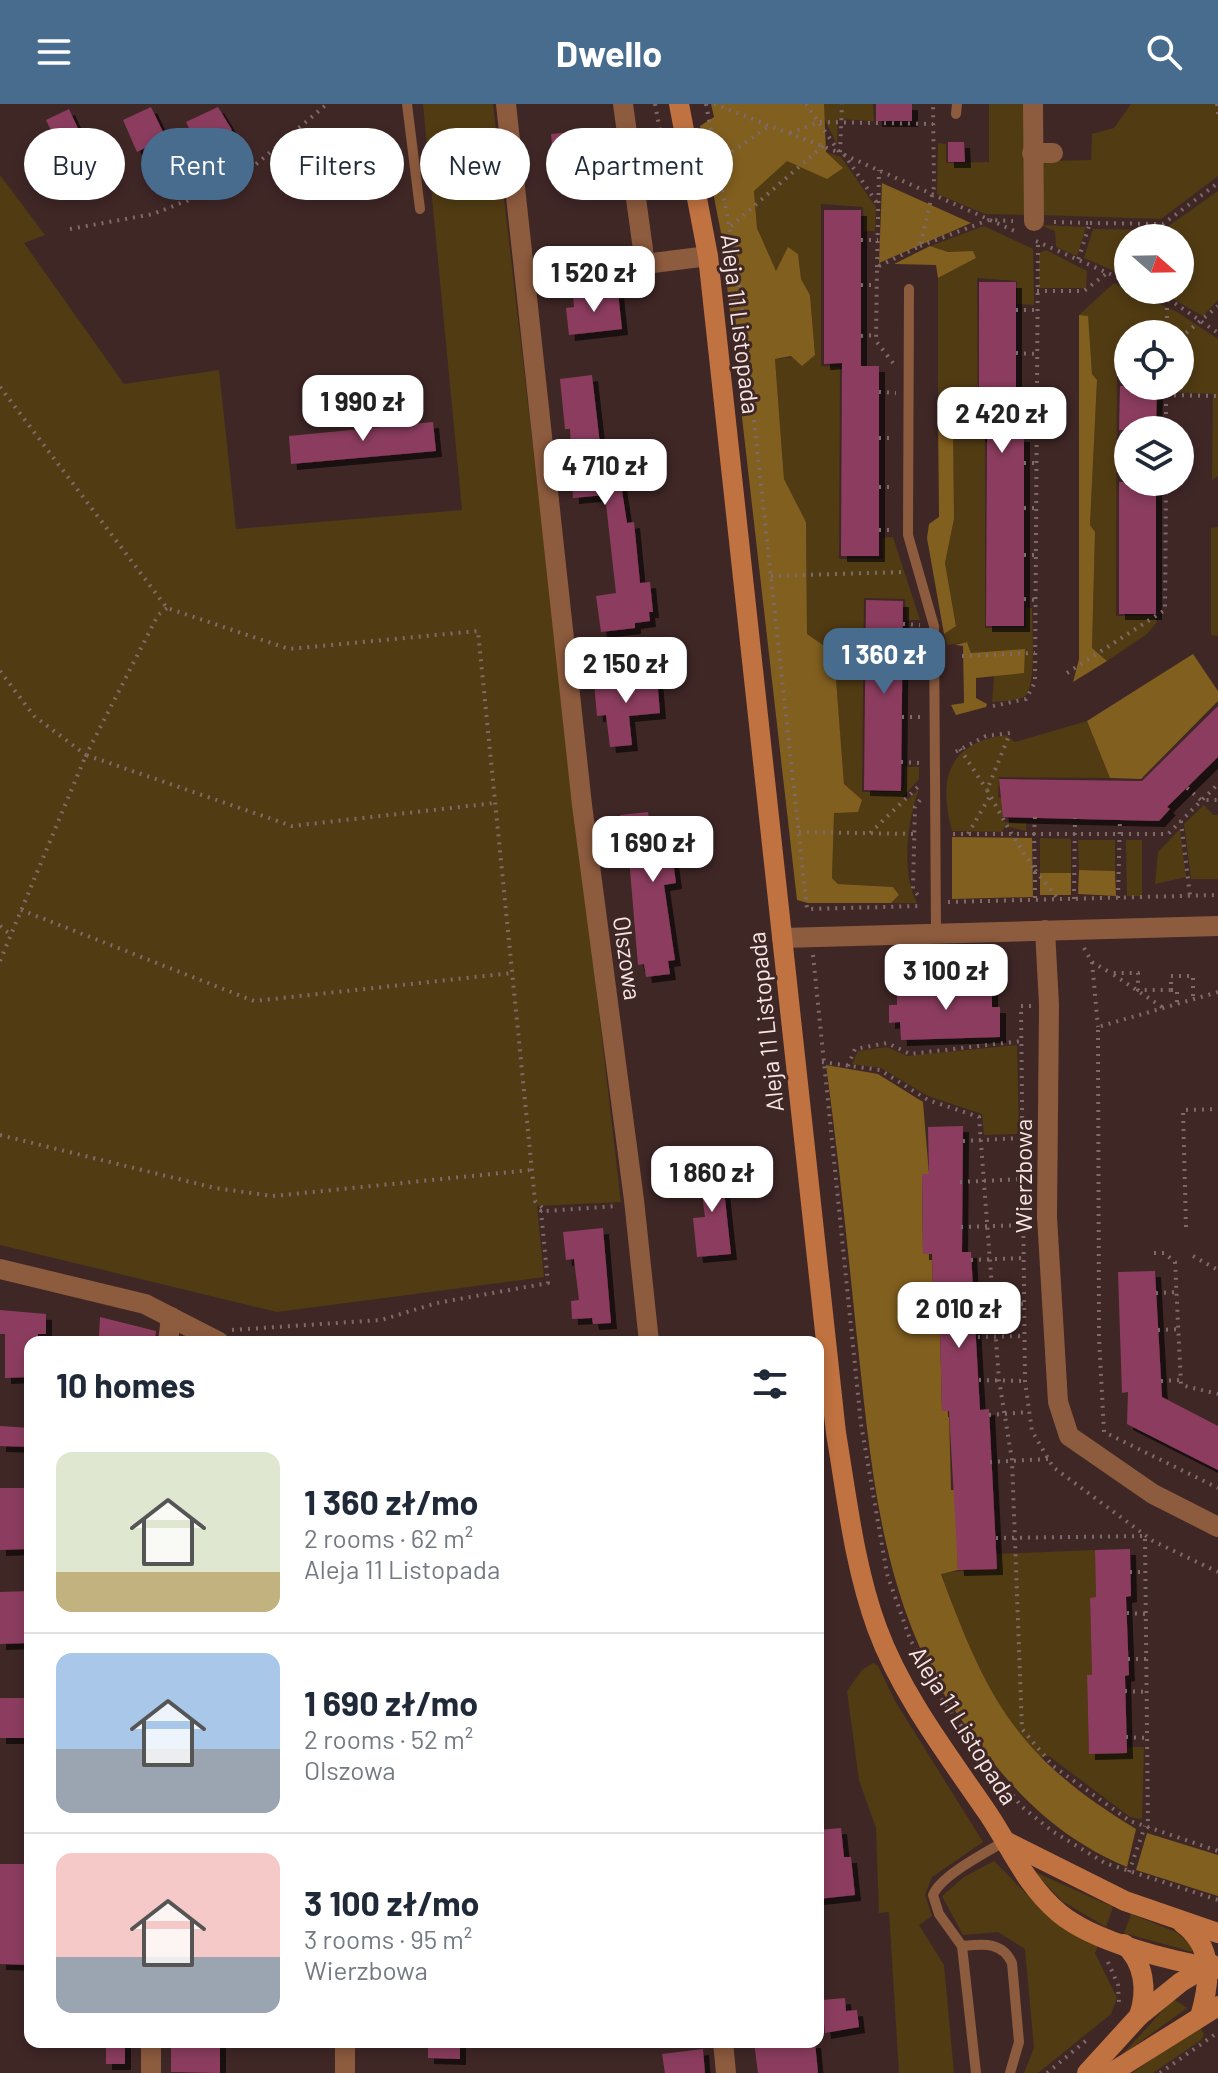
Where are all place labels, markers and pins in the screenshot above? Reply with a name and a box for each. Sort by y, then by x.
pin: 1 520 zł [511,246,677,314]
pin: 1 990 zł [280,375,446,443]
pin: 2 420 zł [919,387,1085,455]
pin: 4 710 zł [522,439,688,507]
pin: 1 360 zł [801,628,967,696]
pin: 2 150 zł [543,637,709,705]
pin: 1 690 zł [570,816,736,884]
pin: 3 100 zł [863,944,1029,1012]
pin: 1 860 zł [629,1146,795,1214]
pin: 2 010 zł [876,1282,1042,1350]

